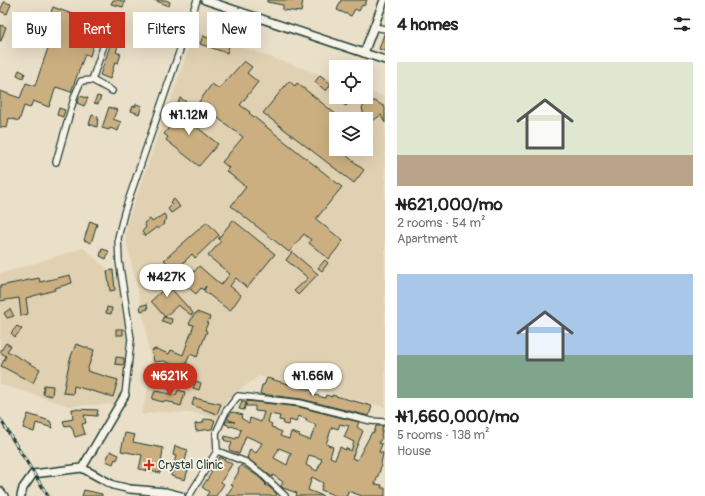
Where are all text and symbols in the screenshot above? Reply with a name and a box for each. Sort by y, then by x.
chip: Buy [12,12,61,48]
chip: Rent [69,12,125,48]
chip: Filters [133,12,199,48]
chip: New [207,12,261,48]
icon: filters [671,13,693,35]
text: 4 homes [397,14,458,35]
map controls [329,60,373,156]
button: locate [329,60,373,104]
icon: home [509,88,581,160]
pin: ₦1.12M [156,102,222,136]
text: ₦1.12M [170,107,208,123]
button: layers [329,112,373,156]
text: ₦621,000/mo [397,194,503,215]
text: 2 rooms · 54 m² [397,215,485,231]
text: Apartment [397,231,458,247]
pin: ₦427K [139,264,195,298]
text: ₦427K [148,269,186,285]
icon: home [509,300,581,372]
pin: ₦621K [142,363,198,397]
pin: ₦1.66M [280,363,346,397]
text: ₦621K [152,368,188,384]
text: ₦1.66M [293,368,333,384]
text: ₦1,660,000/mo [397,406,519,427]
text: 5 rooms · 138 m² [397,427,490,443]
text: House [397,443,431,459]
place label: Crystal Clinic [158,458,223,473]
marker: Crystal Clinic [143,459,155,471]

